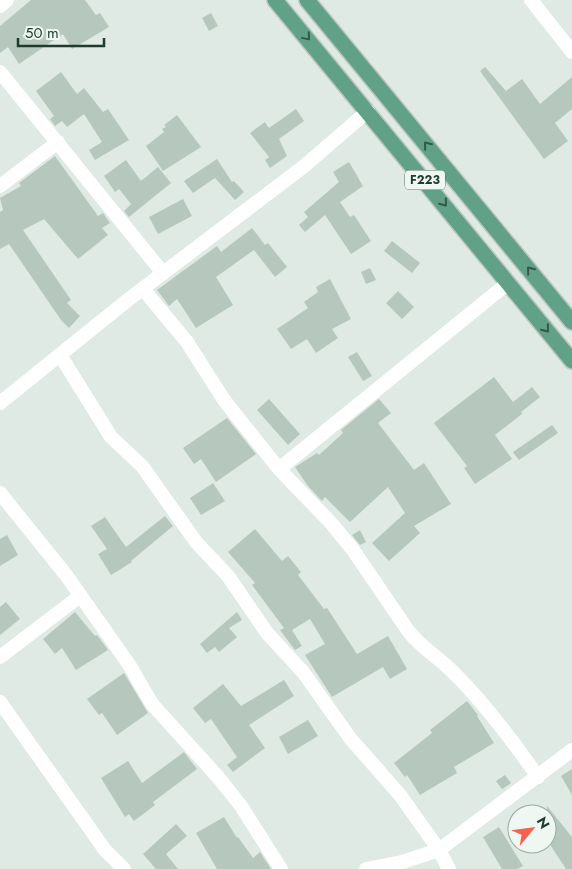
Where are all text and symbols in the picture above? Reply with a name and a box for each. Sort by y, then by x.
scale bar [18,15,104,47]
text: 50 m [25,22,59,44]
one-way arrow [301,32,310,41]
one-way arrow [424,142,432,151]
road number: F223 [405,170,445,190]
one-way arrow [438,197,446,206]
one-way arrow [526,267,535,276]
one-way arrow [541,323,549,332]
north arrow [507,804,557,854]
text: N [532,813,555,832]

